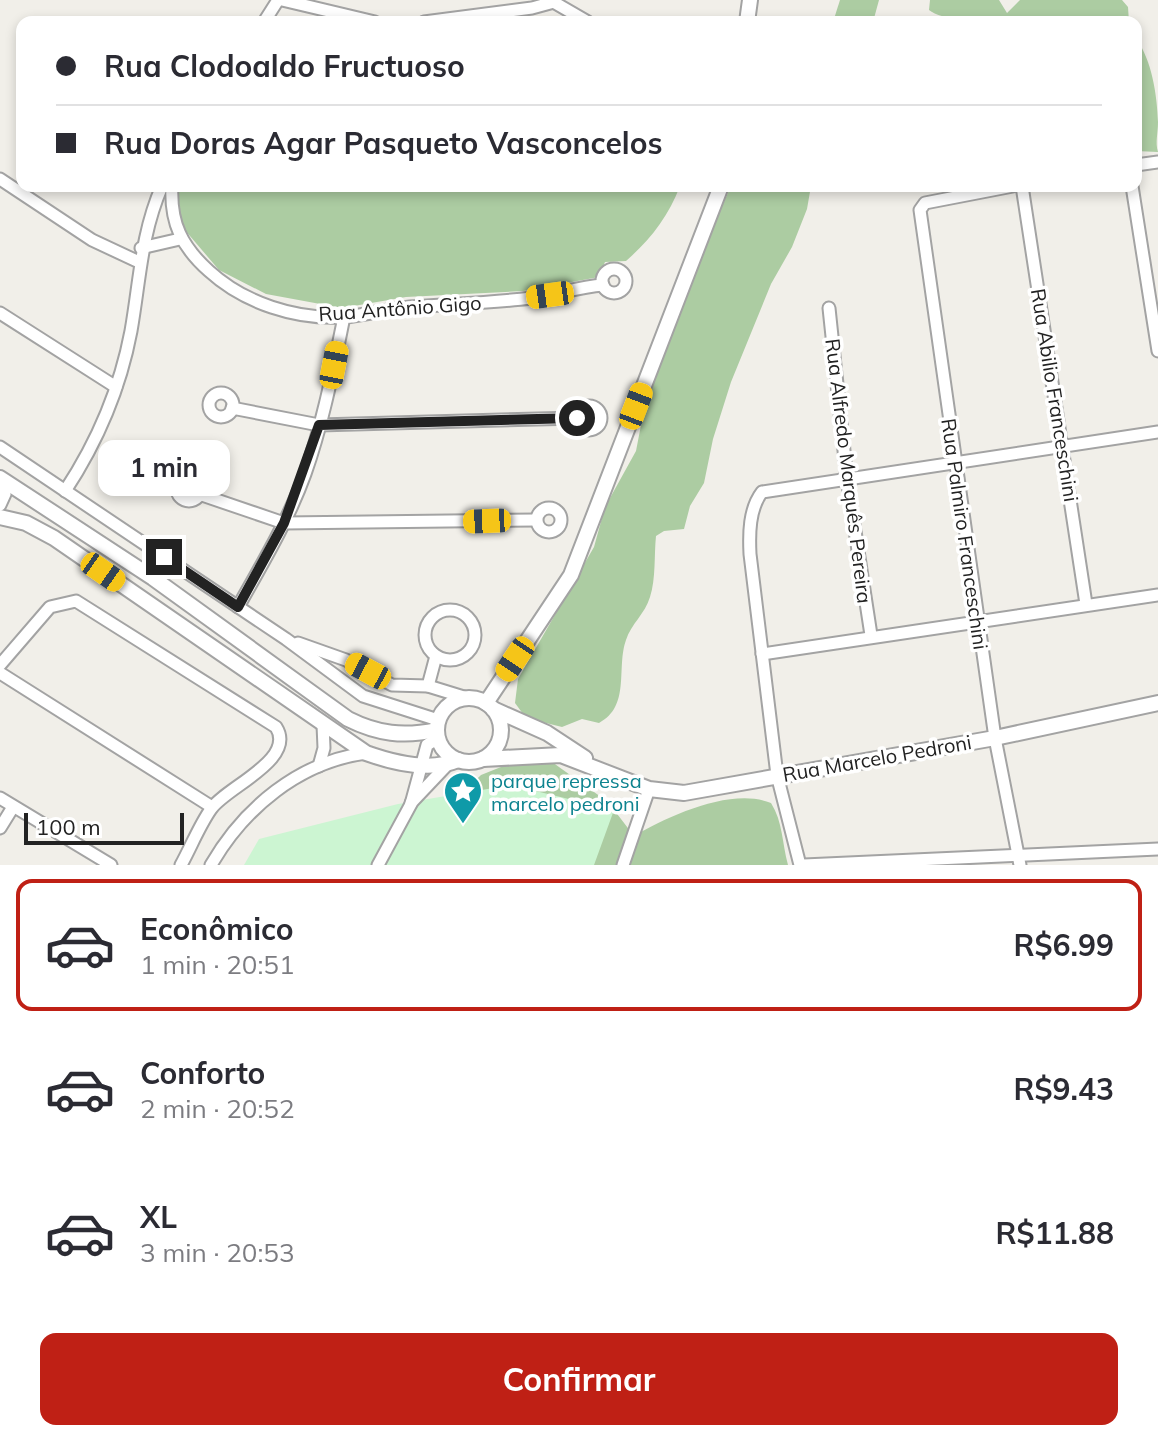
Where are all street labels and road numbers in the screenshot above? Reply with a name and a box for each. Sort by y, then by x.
street label: Rua Abilio Franceschini [1026,287,1084,503]
street label: Rua Antônio Gigo [318,290,482,326]
street label: Rua Alfredo Marquês Pereira [820,337,878,605]
street label: Rua Palmiro Franceschini [936,417,994,651]
street label: Rua Marcelo Pedroni [781,729,973,787]

